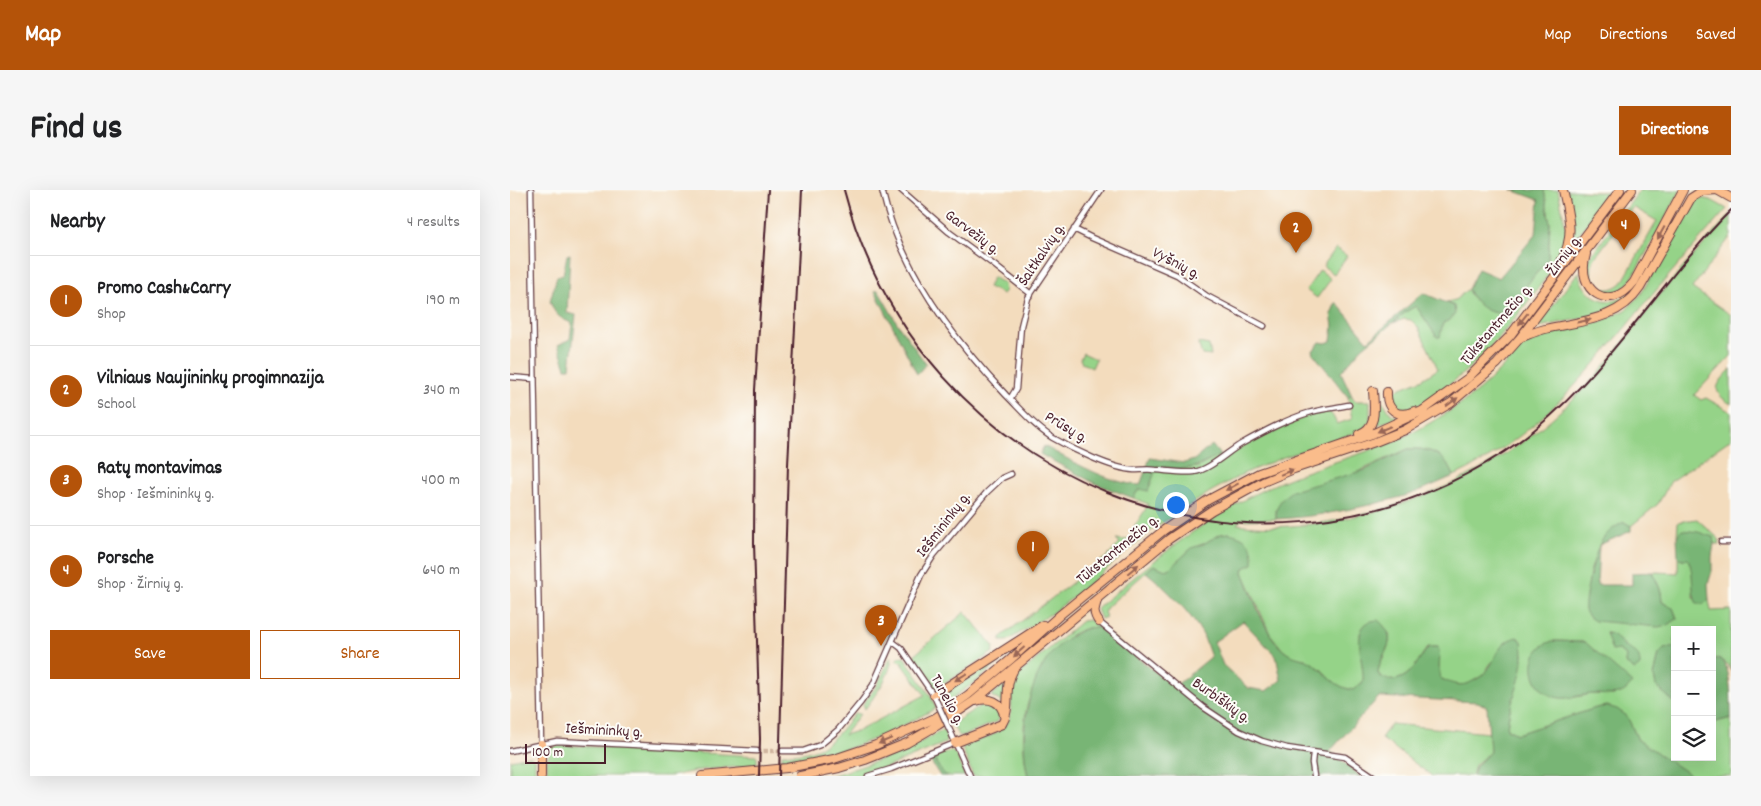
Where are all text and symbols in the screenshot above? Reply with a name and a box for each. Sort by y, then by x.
text: Map [25,18,61,52]
text: Map [1544,23,1571,48]
text: Directions [1599,23,1668,48]
text: Saved [1696,23,1736,48]
text: Find us [30,105,122,155]
button: Directions [1619,106,1731,155]
street label: Garvežių g. [940,205,1004,261]
text: Nearby [50,208,105,238]
pin: 4 [1608,209,1640,250]
text: 4 results [407,211,460,234]
pin: 2 [1280,212,1312,253]
street label: Šaltkalvių g. [1012,219,1072,291]
one-way arrow [1656,226,1665,240]
street label: Žirnių g. [1542,230,1588,282]
street label: Vyšnių g. [1148,242,1204,286]
text: Promo Cash&Carry [97,276,230,303]
street label: Tūkstantmečio g. [1455,279,1539,371]
text: 1 [64,289,68,312]
text: 190 m [426,289,460,312]
text: Shop [97,303,126,326]
one-way arrow [1518,312,1528,325]
one-way arrow [1577,316,1593,324]
text: Vilniaus Naujininkų progimnazija [97,366,324,393]
text: 2 [63,379,70,402]
text: 340 m [423,379,460,402]
text: School [97,393,136,416]
one-way arrow [1445,397,1459,407]
street label: Prūsų g. [1040,406,1092,450]
one-way arrow [1377,425,1391,433]
text: Ratų montavimas [97,456,222,483]
one-way arrow [1280,468,1294,476]
text: 3 [62,469,70,492]
text: 400 m [421,469,460,492]
text: Shop · Iešmininkų g. [97,483,214,506]
one-way arrow [1225,483,1239,491]
street label: Iešmininkų g. [911,487,977,563]
your location [1163,492,1189,518]
street label: Tūkstantmečio g. [1071,509,1165,591]
pin: 1 [1017,531,1049,572]
text: Porsche [97,546,154,573]
text: 4 [63,559,69,582]
text: 640 m [422,559,460,582]
one-way arrow [1127,563,1139,575]
text: Shop · Žirnių g. [97,573,183,596]
pin: 3 [865,605,897,646]
map controls [1671,626,1716,761]
button: + [1671,626,1716,671]
button: Save [50,630,250,679]
button: Share [260,630,460,679]
one-way arrow [1014,646,1026,658]
street label: Tunelio g. [924,670,970,730]
button: − [1671,671,1716,716]
street label: Burbiškių g. [1187,672,1255,730]
one-way arrow [954,673,968,682]
button: layers [1671,716,1716,761]
street label: Iešmininkų g. [565,717,643,745]
one-way arrow [878,738,892,746]
scale bar [525,741,606,764]
text: 100 m [532,743,563,763]

